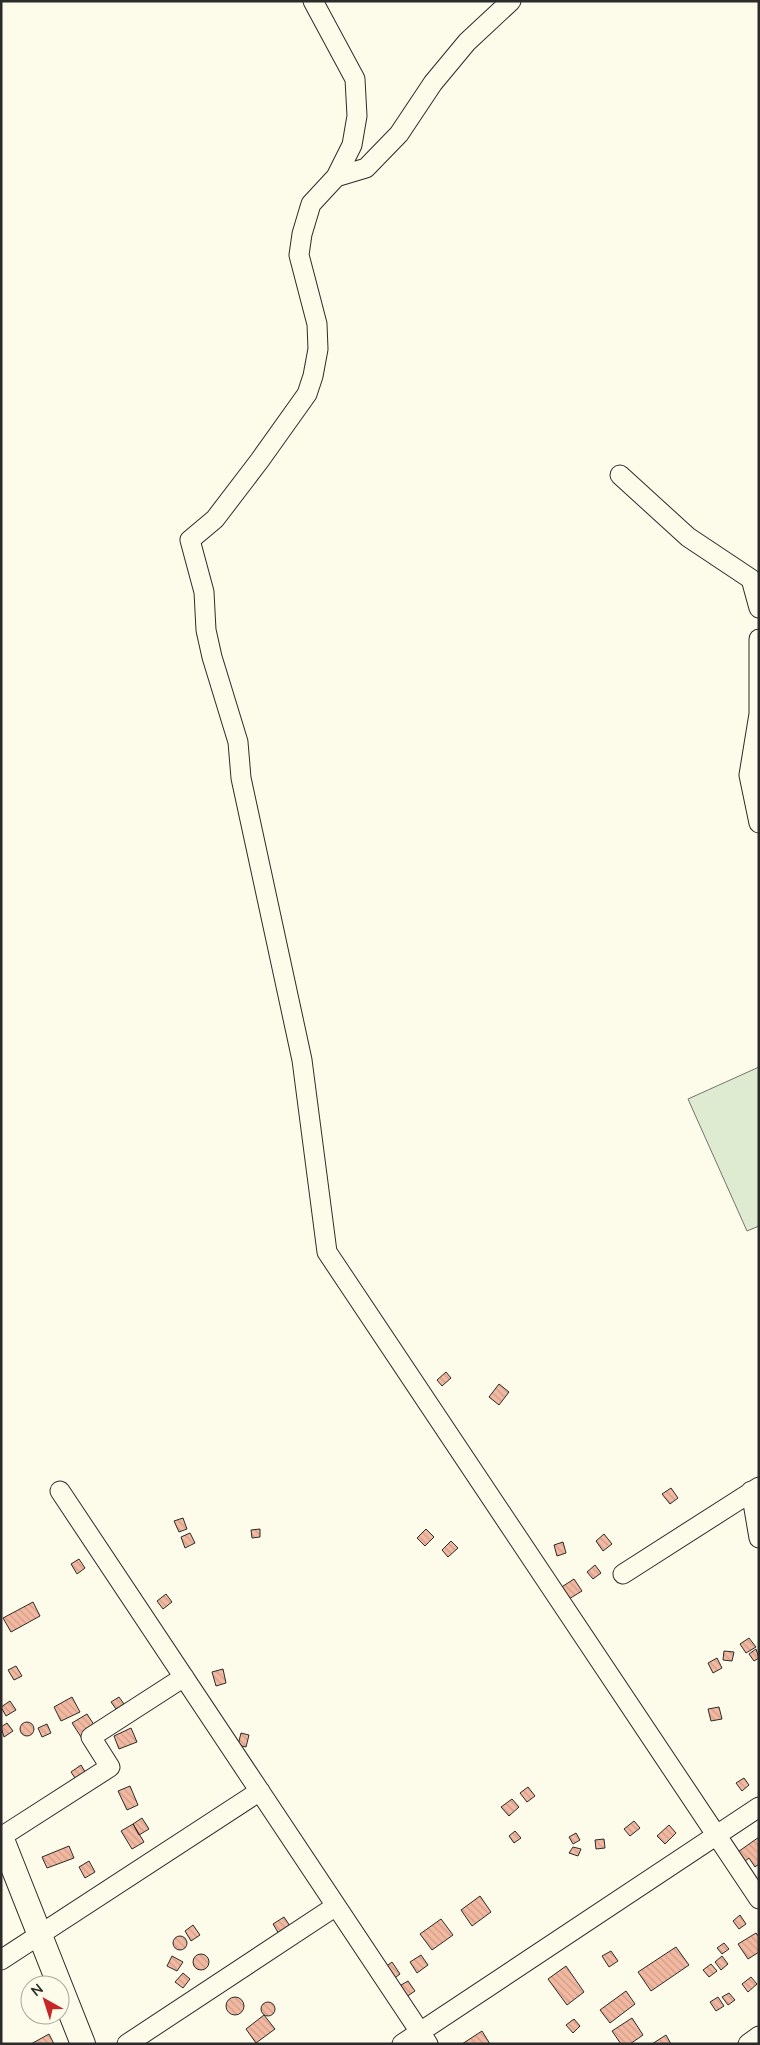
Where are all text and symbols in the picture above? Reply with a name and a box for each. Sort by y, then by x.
north arrow [20,1975,70,2025]
text: N [27,1980,47,2001]

